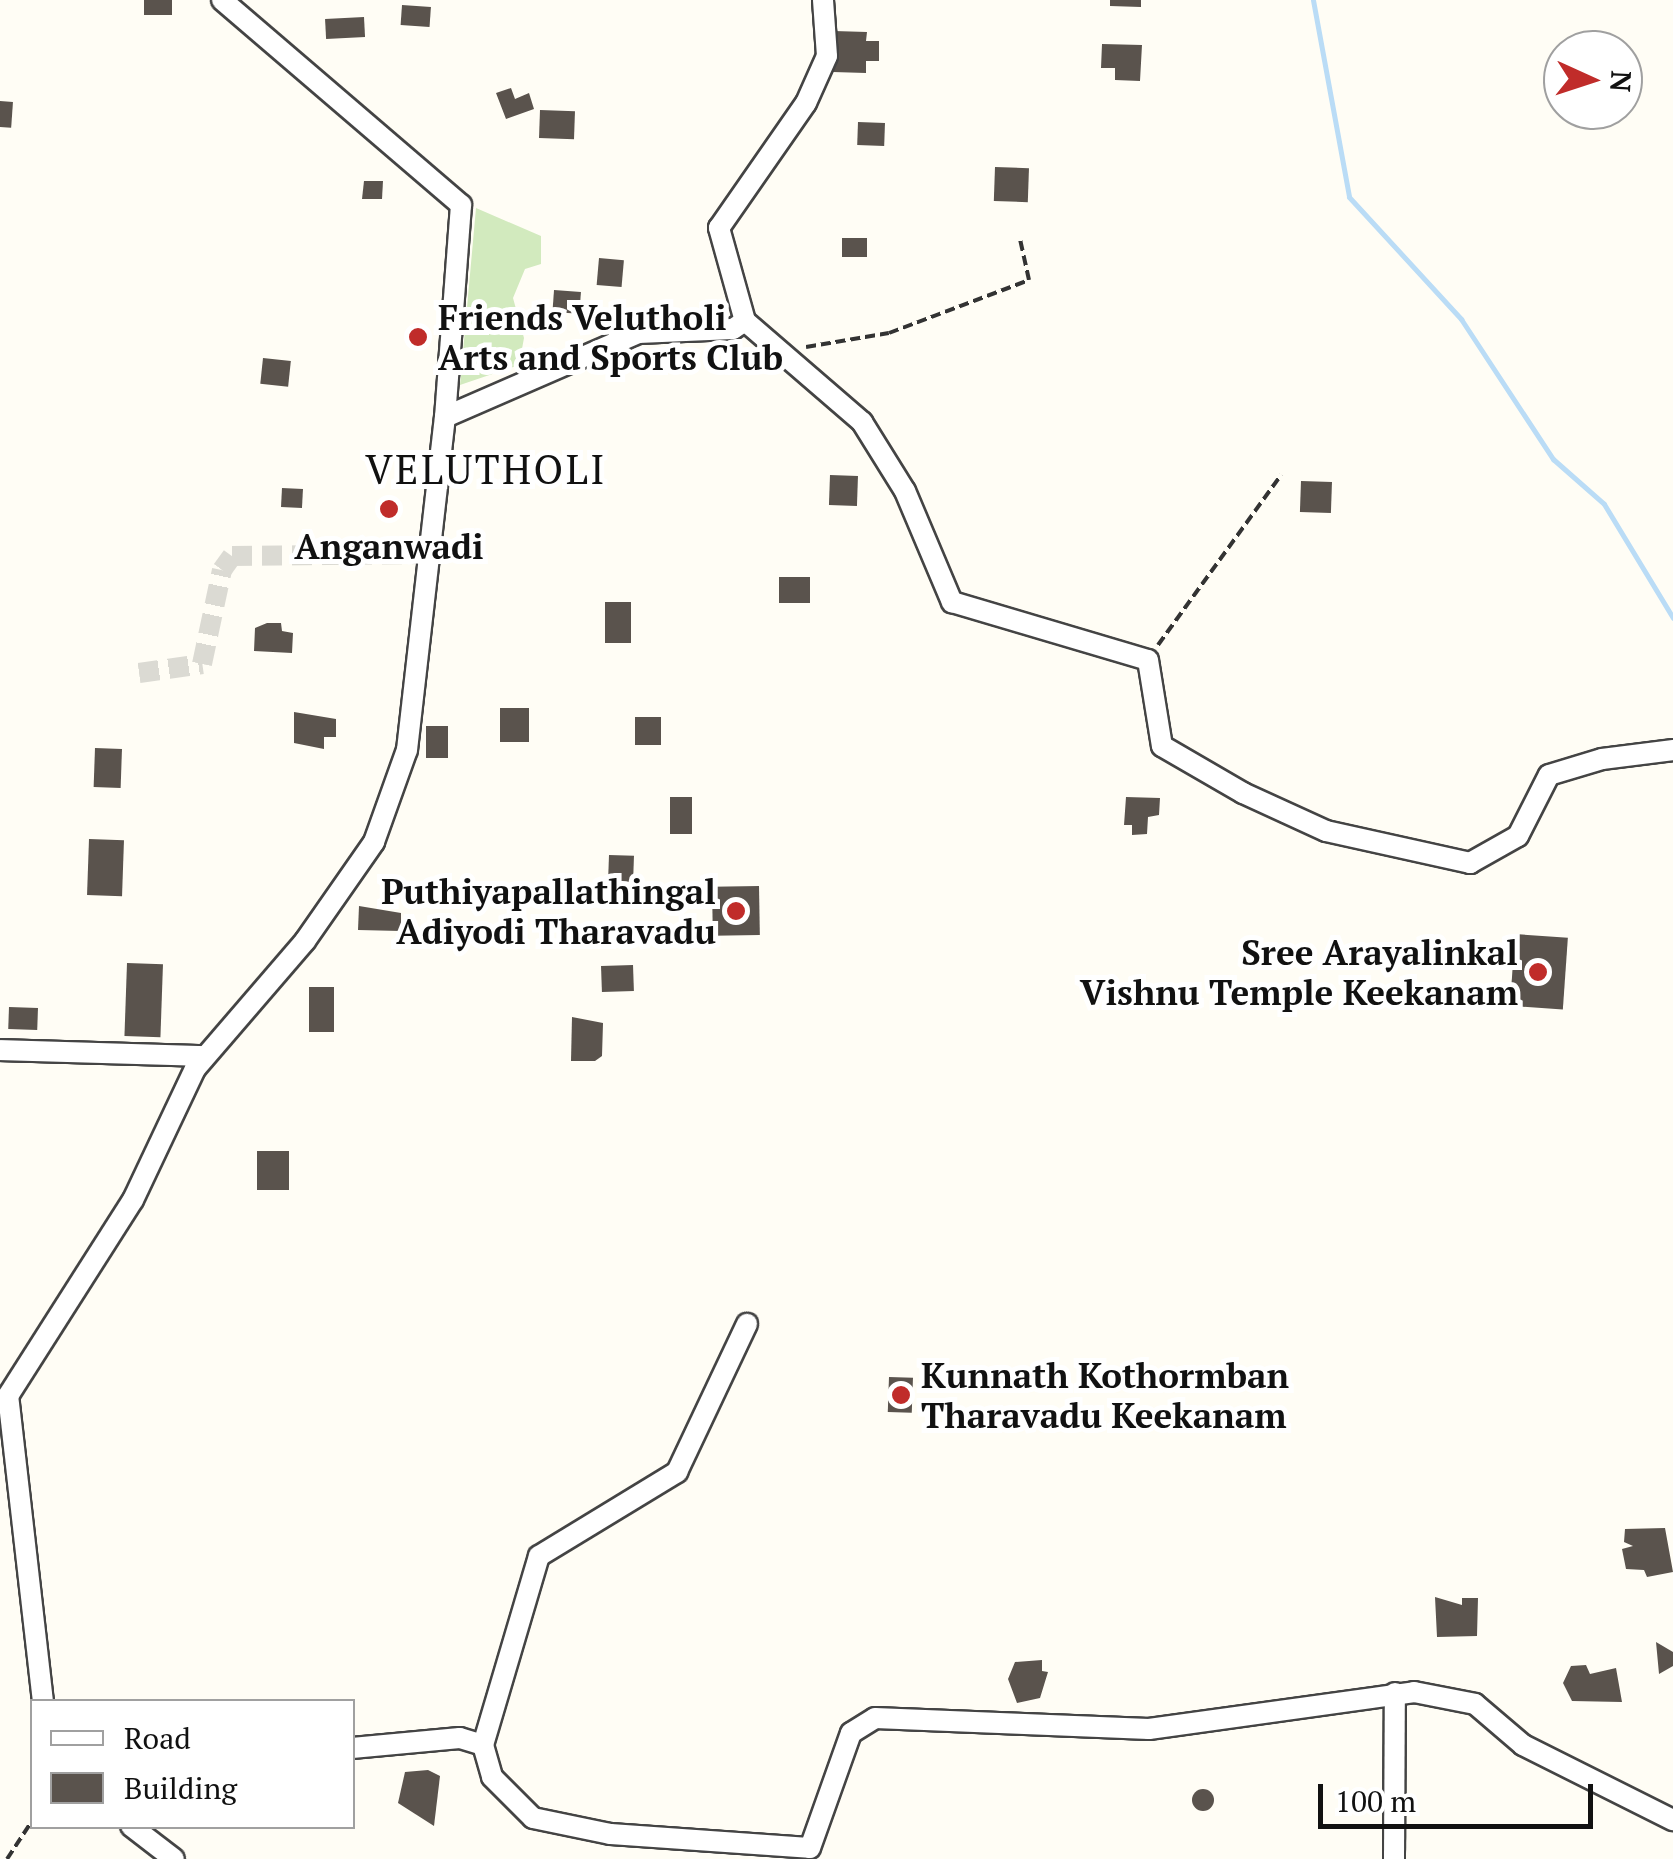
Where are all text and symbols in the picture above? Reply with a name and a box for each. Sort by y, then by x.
north arrow [1543,30,1643,130]
text: N [1602,70,1640,93]
place label: Friends Velutholi Arts and Sports Club [438,296,783,378]
marker: Friends Velutholi Arts and Sports Club [407,326,429,348]
district label: VELUTHOLI [365,445,607,493]
marker: Anganwadi [378,498,400,520]
place label: Anganwadi [294,525,484,567]
place label: Puthiyapallathingal Adiyodi Tharavadu [381,870,716,952]
marker: Puthiyapallathingal Adiyodi Tharavadu [725,900,747,922]
place label: Sree Arayalinkal Vishnu Temple Keekanam [1080,931,1518,1013]
marker: Sree Arayalinkal Vishnu Temple Keekanam [1527,961,1549,983]
place label: Kunnath Kothormban Tharavadu Keekanam [921,1354,1289,1436]
marker: Kunnath Kothormban Tharavadu Keekanam [890,1384,912,1406]
legend [30,1699,355,1829]
text: Road [124,1718,191,1758]
scale bar [1323,1764,1598,1826]
text: Building [124,1768,237,1808]
text: 100 m [1335,1781,1416,1821]

